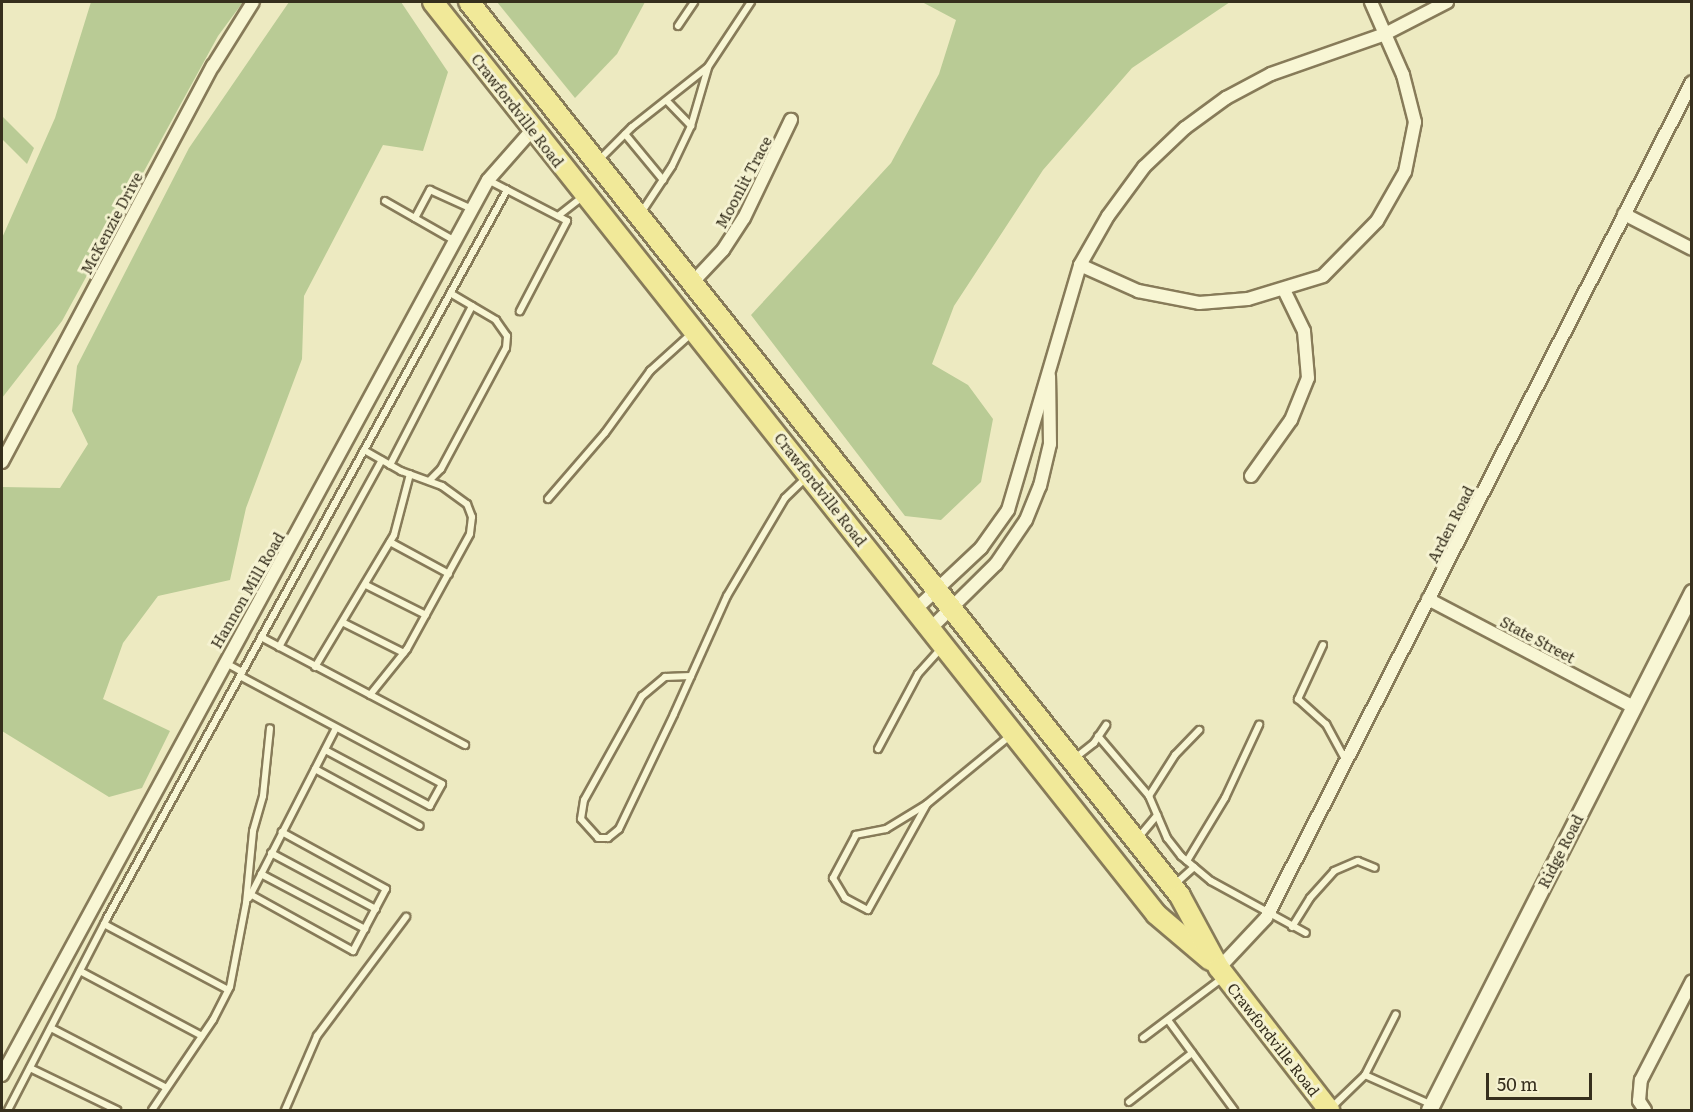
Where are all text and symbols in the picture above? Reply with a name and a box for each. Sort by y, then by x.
street label: Crawfordville Road [468,50,568,170]
street label: Moonlit Trace [711,133,775,231]
street label: McKenzie Drive [76,169,146,277]
street label: Crawfordville Road [771,429,871,549]
street label: Arden Road [1423,483,1477,565]
street label: Hannon Mill Road [206,529,288,651]
street label: State Street [1498,612,1578,666]
street label: Ridge Road [1534,811,1586,891]
street label: Crawfordville Road [1224,979,1324,1099]
scale bar [1489,1061,1596,1099]
text: 50 m [1497,1070,1538,1097]

